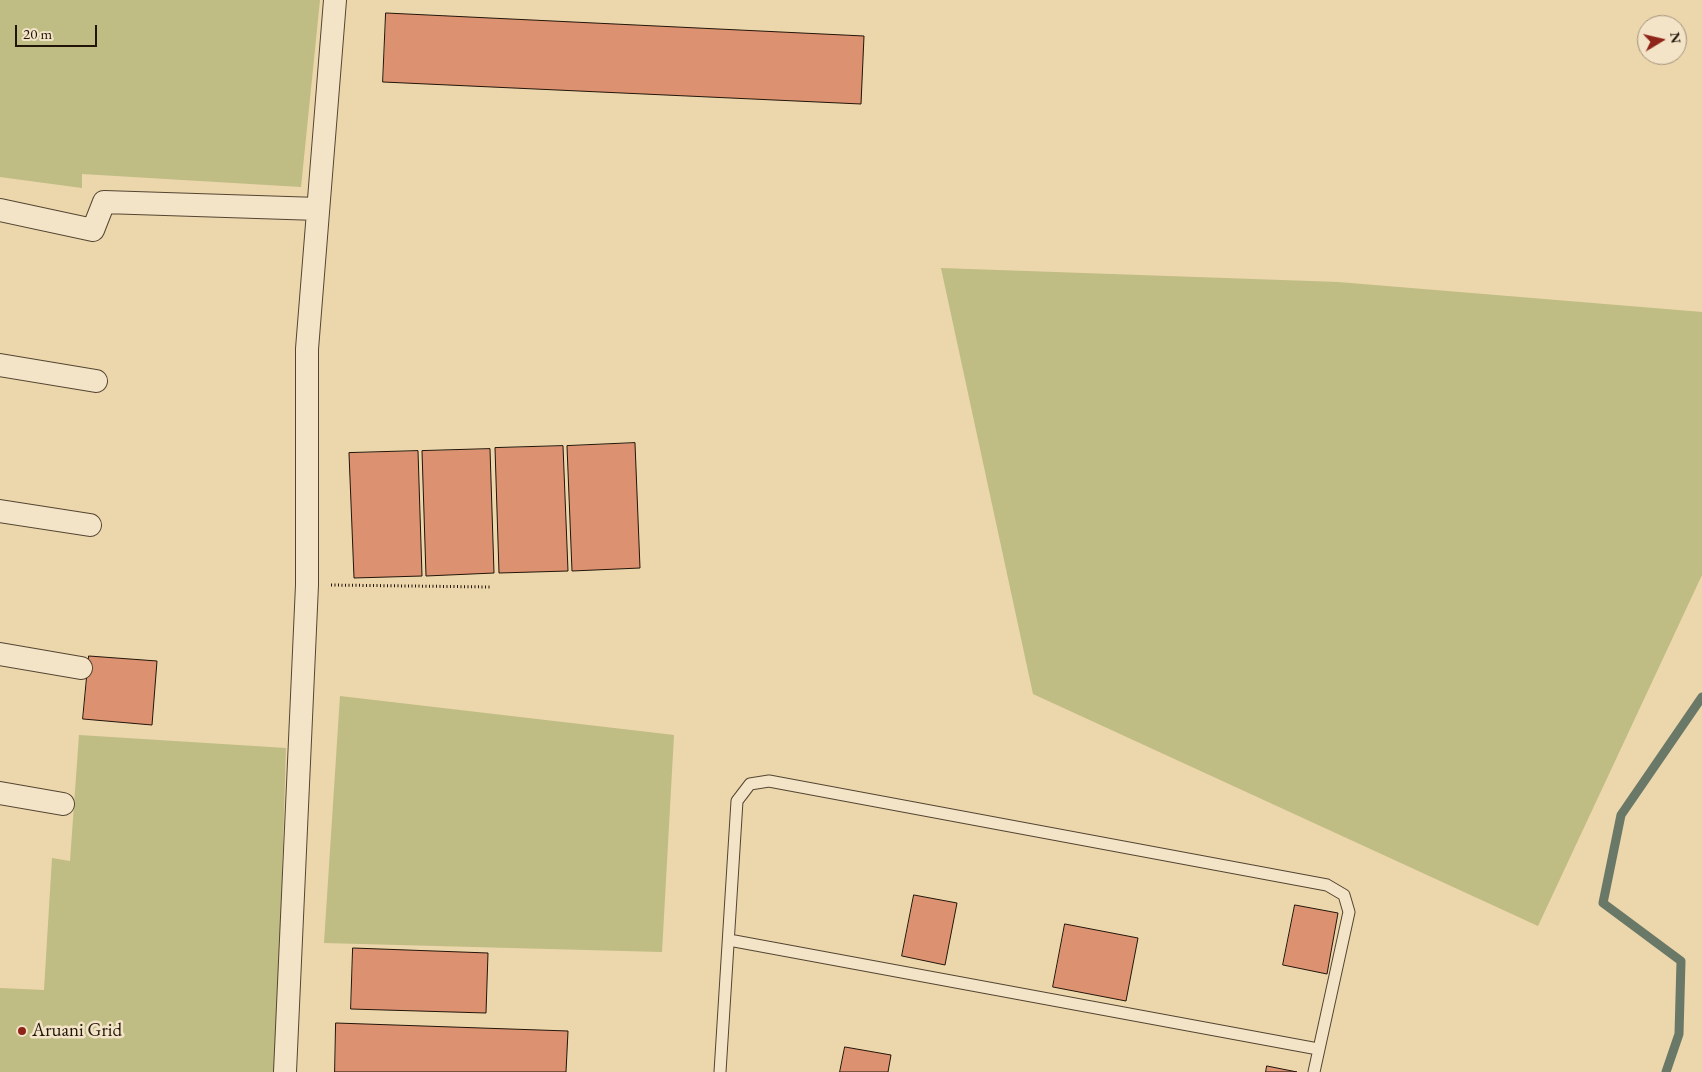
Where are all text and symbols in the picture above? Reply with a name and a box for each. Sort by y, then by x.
scale bar [18,15,100,47]
north arrow [1637,15,1687,65]
text: 20 m [23,24,52,43]
text: N [1666,31,1686,45]
place label: Aruani Grid [32,1020,122,1042]
marker: Aruani Grid [16,1025,28,1037]

